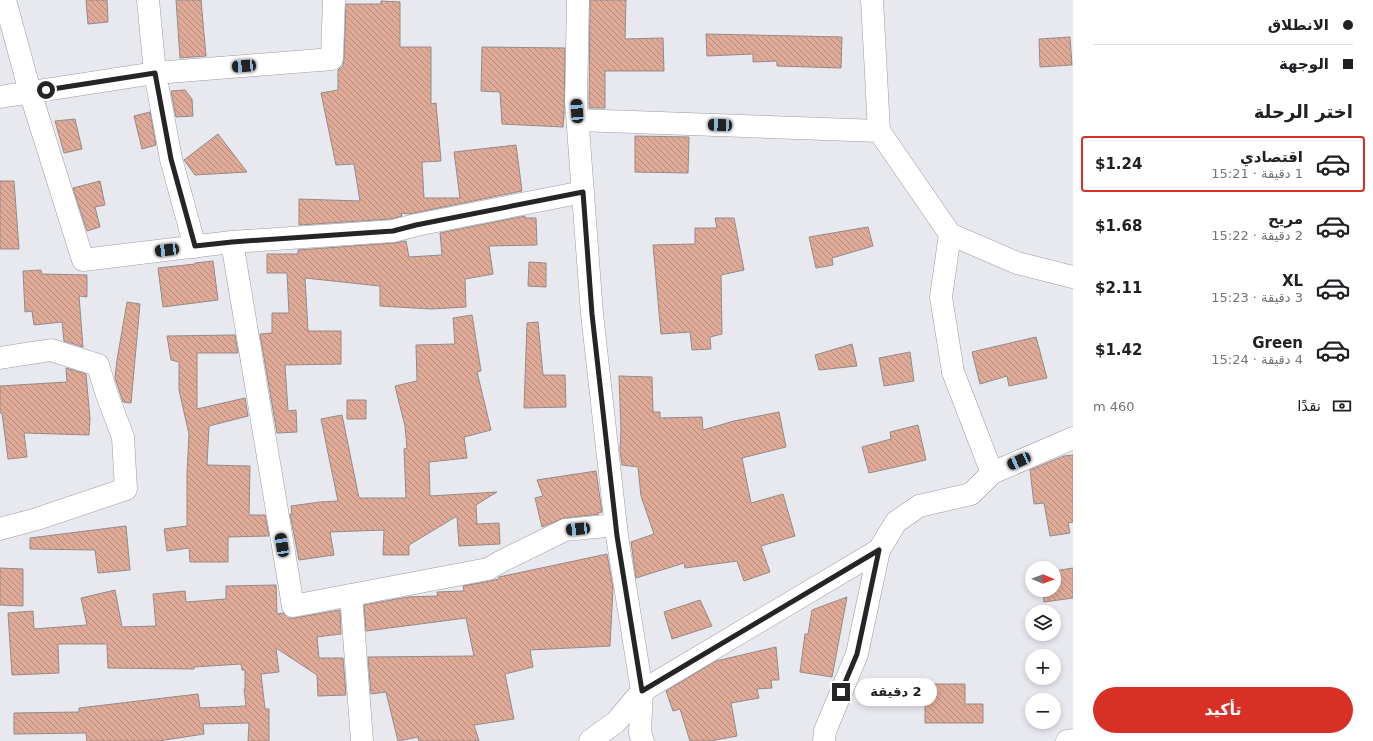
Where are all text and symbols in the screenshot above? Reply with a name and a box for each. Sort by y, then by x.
text: الانطلاق [1268,16,1329,34]
text: الوجهة [1279,55,1329,73]
car [232,59,256,73]
route start [37,81,55,99]
car [570,99,584,123]
text: اختر الرحلة [1254,101,1353,122]
car [708,119,732,131]
icon: car [1315,146,1351,182]
text: اقتصادي [1240,148,1303,166]
text: $1.24 [1095,155,1142,173]
text: 1 دقيقة · 15:21 [1211,166,1303,181]
icon: car [1315,208,1351,244]
text: مريح [1268,210,1303,228]
text: $1.68 [1095,217,1142,235]
text: 2 دقيقة · 15:22 [1211,228,1303,243]
car [154,243,180,257]
icon: car [1315,270,1351,306]
text: XL [1282,272,1303,290]
text: $2.11 [1095,279,1142,297]
text: 3 دقيقة · 15:23 [1211,290,1303,305]
icon: car [1315,332,1351,368]
text: Green [1252,334,1303,352]
text: $1.42 [1095,341,1142,359]
text: 4 دقيقة · 15:24 [1211,352,1303,367]
icon: cash [1331,395,1353,417]
text: نقدًا [1297,397,1321,415]
text: 460 m [1093,399,1135,414]
car [1006,451,1032,471]
car [565,522,591,536]
car [274,532,290,558]
north arrow [1025,561,1061,597]
map controls [1025,561,1061,729]
button: layers [1025,605,1061,641]
button: + [1025,649,1061,685]
callout: 2 دقيقة [855,678,937,706]
route end [832,683,850,701]
text: 2 دقيقة [870,684,922,699]
button: تأكيد [1093,687,1353,733]
button: − [1025,693,1061,729]

